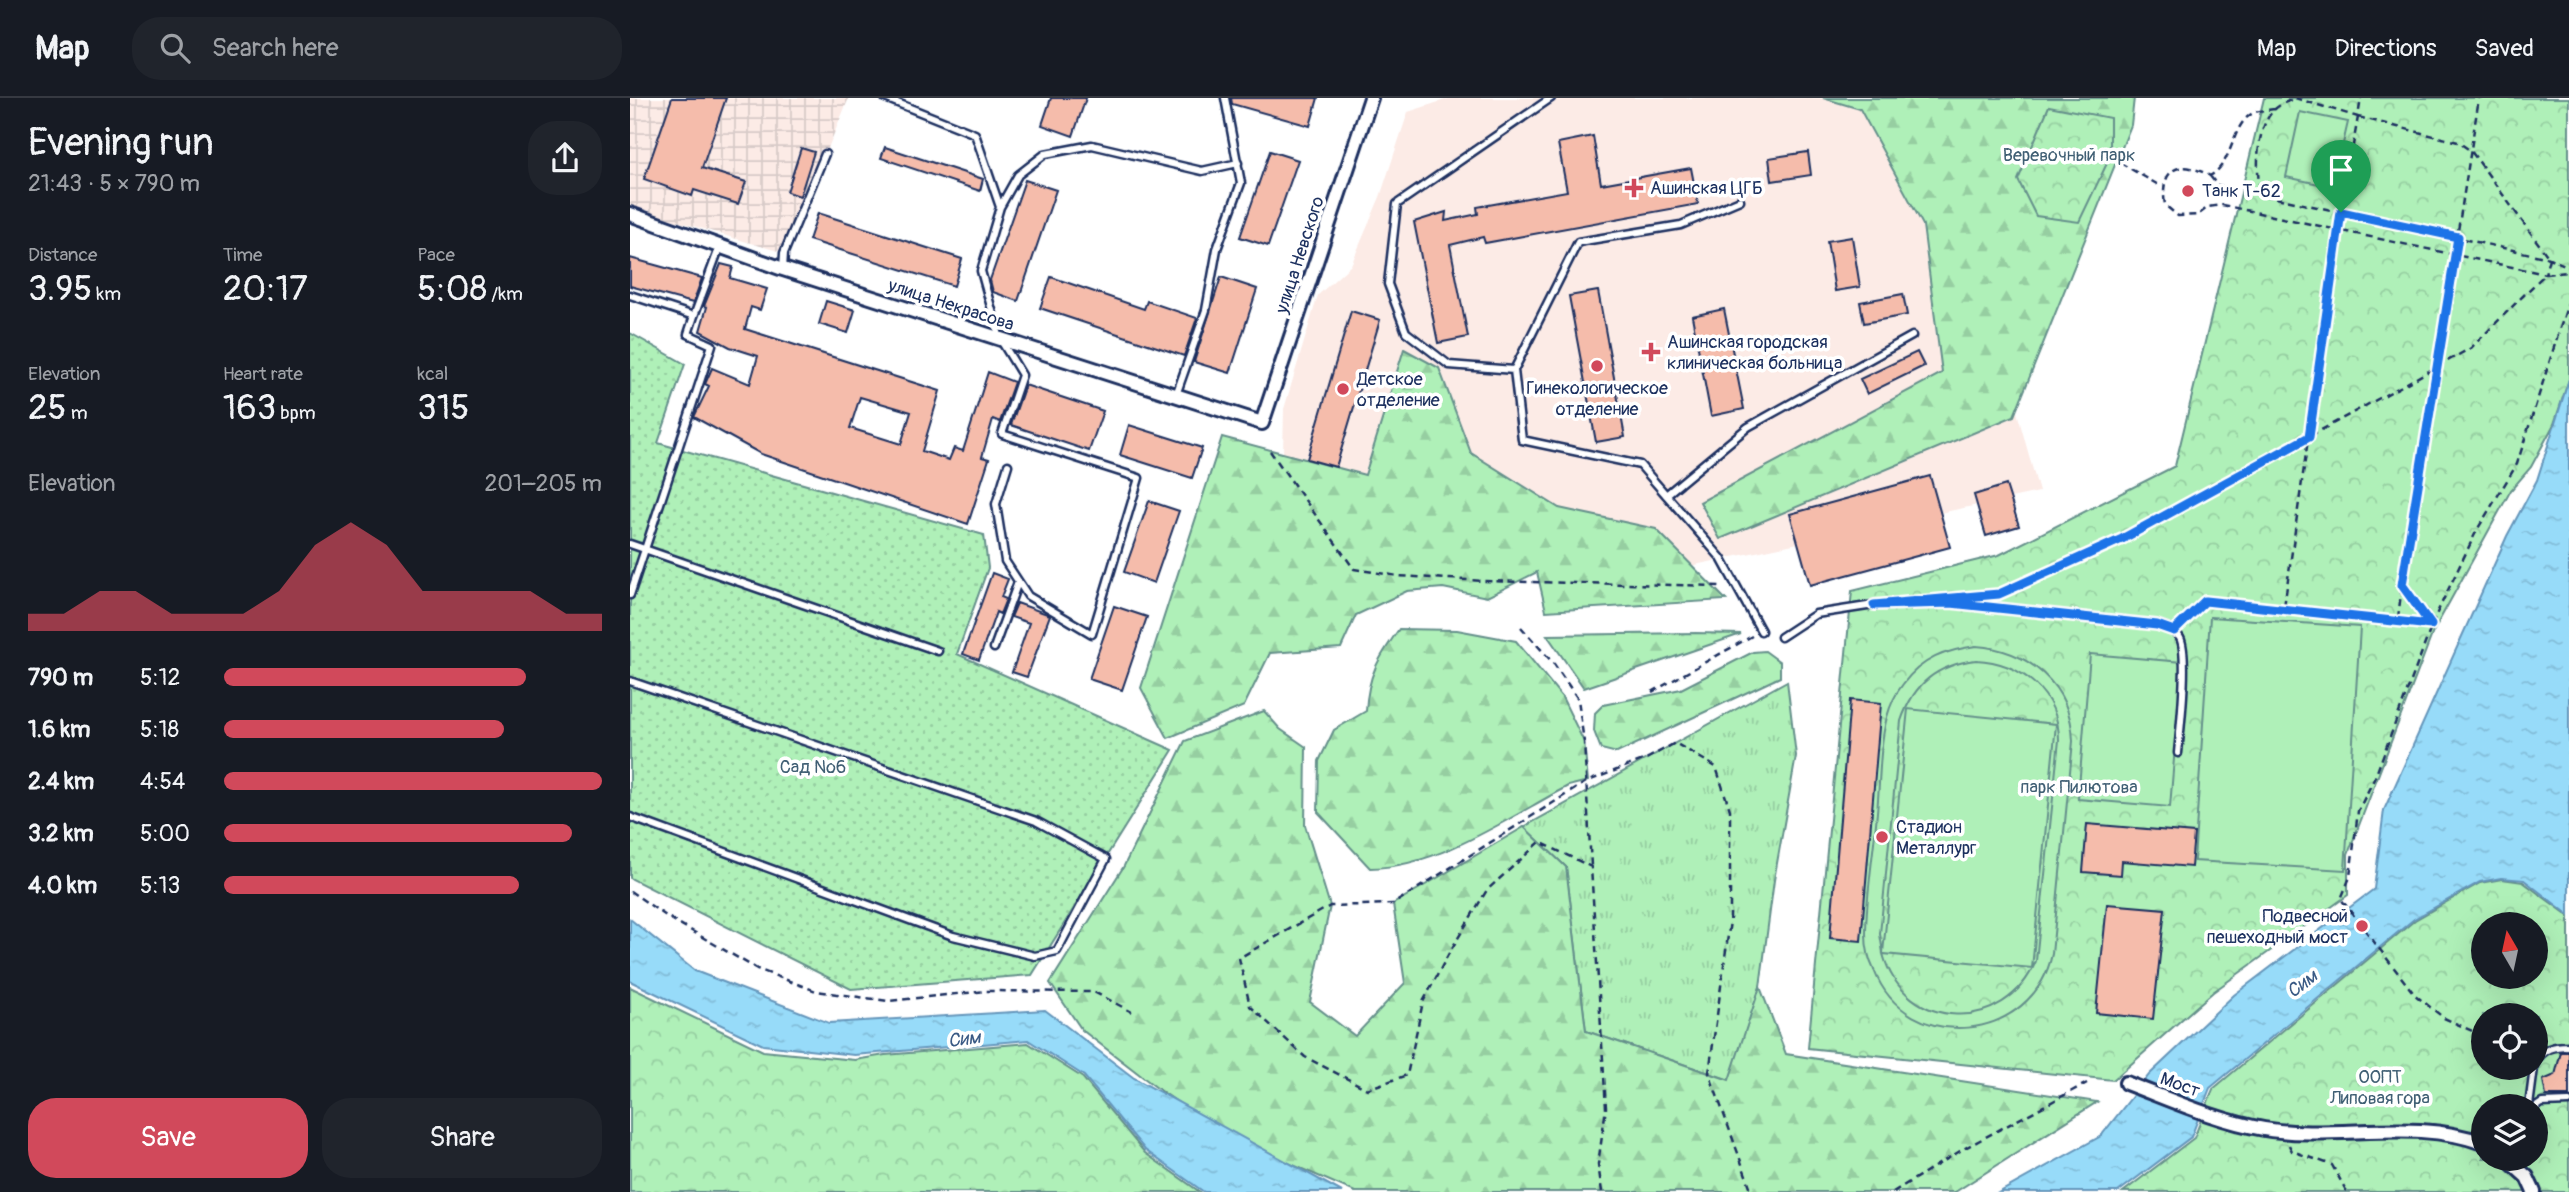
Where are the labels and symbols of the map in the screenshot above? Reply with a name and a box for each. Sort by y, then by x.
pin [2311,140,2371,212]
park label: Веревочный парк [2003,144,2135,167]
place label: Ашинская ЦГБ [1650,177,1763,200]
marker: Ашинская ЦГБ [1624,178,1644,198]
place label: Танк Т-62 [2202,180,2281,203]
marker: Танк Т-62 [2180,183,2196,199]
street label: улица Невского [1270,193,1330,317]
street label: улица Некрасова [884,273,1017,336]
place label: Ашинская городская клиническая больница [1667,331,1842,375]
marker: Ашинская городская клиническая больница [1641,342,1661,362]
marker: Гинекологическое отделение [1589,358,1605,374]
place label: Детское отделение [1356,368,1440,412]
place label: Гинекологическое отделение [1526,377,1668,421]
marker: Детское отделение [1335,381,1351,397]
park label: Сад №6 [780,756,846,779]
park label: парк Пилютова [2020,776,2138,799]
place label: Стадион Металлург [1896,816,1976,860]
marker: Стадион Металлург [1874,829,1890,845]
place label: Подвесной пешеходный мост [2206,905,2348,949]
north arrow [2471,912,2548,989]
marker: Подвесной пешеходный мост [2354,918,2370,934]
water label: Сим [2282,964,2323,1004]
water label: Сим [946,1025,983,1053]
park label: ООПТ Липовая гора [2329,1066,2430,1110]
street label: Мост [2157,1067,2203,1103]

